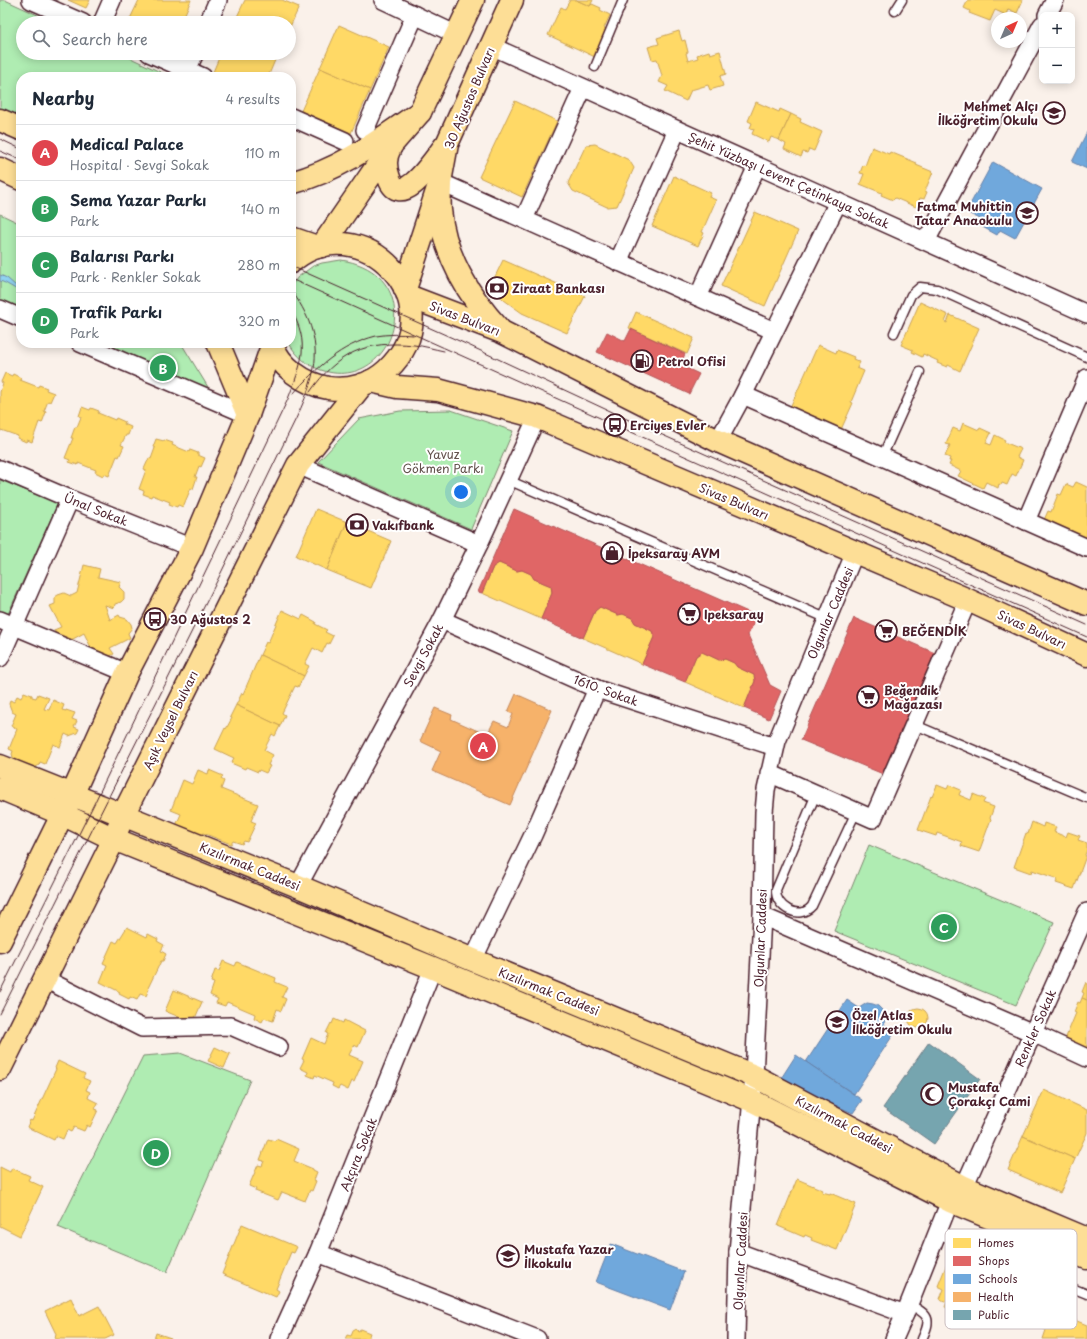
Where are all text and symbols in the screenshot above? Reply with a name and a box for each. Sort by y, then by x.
north arrow [991,12,1027,48]
map controls [1039,12,1075,84]
button: + [1039,12,1075,48]
search box [16,16,296,60]
icon: search [30,27,52,49]
text: Search here [62,27,148,50]
street label: 30 Ağustos Bulvarı [439,44,499,152]
button: − [1039,48,1075,84]
text: Nearby [32,85,94,111]
text: 4 results [226,89,280,108]
place label: Mehmet Alçı İlköğretim Okulu [938,97,1038,129]
school or university icon: Mehmet Alçı İlköğretim Okulu [1041,100,1067,126]
street label: Şehit Yüzbaşı Levent Çetinkaya Sokak [685,127,893,233]
text: Medical Palace [70,132,184,155]
text: A [40,143,50,162]
text: 110 m [245,143,280,162]
text: Hospital · Sevgi Sokak [70,155,209,174]
text: Sema Yazar Parkı [70,188,206,211]
place label: Fatma Muhittin Tatar Anaokulu [914,197,1012,229]
text: B [41,199,49,218]
text: 140 m [241,199,280,218]
school or university icon: Fatma Muhittin Tatar Anaokulu [1014,200,1040,226]
text: Park [70,211,99,230]
text: Balarısı Parkı [70,244,174,267]
text: C [40,255,50,274]
text: 280 m [238,255,280,274]
text: Park · Renkler Sokak [70,267,201,286]
bank icon: Ziraat Bankası [484,275,510,301]
place label: Ziraat Bankası [512,279,605,297]
street label: Sivas Bulvarı [427,296,503,340]
text: Trafik Parkı [70,300,162,323]
text: D [40,311,50,330]
text: 320 m [238,311,280,330]
text: Park [70,323,99,342]
fuel station icon: Petrol Ofisi [629,348,655,374]
place label: Petrol Ofisi [658,352,726,370]
pin: B [150,353,176,383]
bus stop icon: Erciyes Evler [602,412,628,438]
place label: Erciyes Evler [630,416,707,434]
park label: Yavuz Gökmen Parkı [403,445,484,477]
street label: Sivas Bulvarı [696,478,772,524]
your location [451,482,471,502]
street label: Ünal Sokak [61,488,131,530]
bank icon: Vakıfbank [344,512,370,538]
place label: Vakıfbank [372,516,434,534]
shop icon: İpeksaray AVM [599,540,625,566]
place label: İpeksaray AVM [628,544,720,562]
street label: Olgunlar Caddesi [802,564,858,662]
supermarket icon: Ipeksaray [676,601,702,627]
place label: Ipeksaray [704,605,764,623]
street label: Sivas Bulvarı [995,605,1069,653]
bus stop icon: 30 Ağustos 2 [142,606,168,632]
place label: 30 Ağustos 2 [170,610,251,628]
supermarket icon: BEĞENDİK [873,618,899,644]
street label: Sevgi Sokak [399,620,447,690]
place label: BEĞENDİK [902,622,967,640]
street label: Aşık Veysel Bulvarı [138,667,202,773]
street label: 1610. Sokak [571,670,641,710]
place label: Beğendik Mağazası [884,681,942,713]
supermarket icon: Beğendik Mağazası [855,684,881,710]
pin: A [470,731,496,761]
street label: Kızılırmak Caddesi [197,838,303,894]
street label: Olgunlar Caddesi [749,888,771,988]
pin: C [931,912,957,942]
street label: Kızılırmak Caddesi [496,963,602,1019]
street label: Renkler Sokak [1010,986,1060,1070]
place label: Özel Atlas İlköğretim Okulu [852,1006,952,1038]
school or university icon: Özel Atlas İlköğretim Okulu [824,1009,850,1035]
place label: Mustafa Çorakçı Cami [948,1078,1031,1110]
mosque icon: Mustafa Çorakçı Cami [919,1081,945,1107]
street label: Kızılırmak Caddesi [792,1091,896,1157]
street label: Akçıra Sokak [335,1114,381,1194]
pin: D [143,1138,169,1168]
street label: Olgunlar Caddesi [728,1211,752,1311]
legend [945,1229,1077,1329]
text: Homes [978,1234,1014,1251]
place label: Mustafa Yazar İlkokulu [524,1240,615,1272]
school or university icon: Mustafa Yazar İlkokulu [495,1243,521,1269]
text: Shops [978,1252,1009,1269]
text: Schools [978,1270,1018,1287]
text: Health [978,1288,1014,1305]
text: Public [978,1306,1009,1323]

